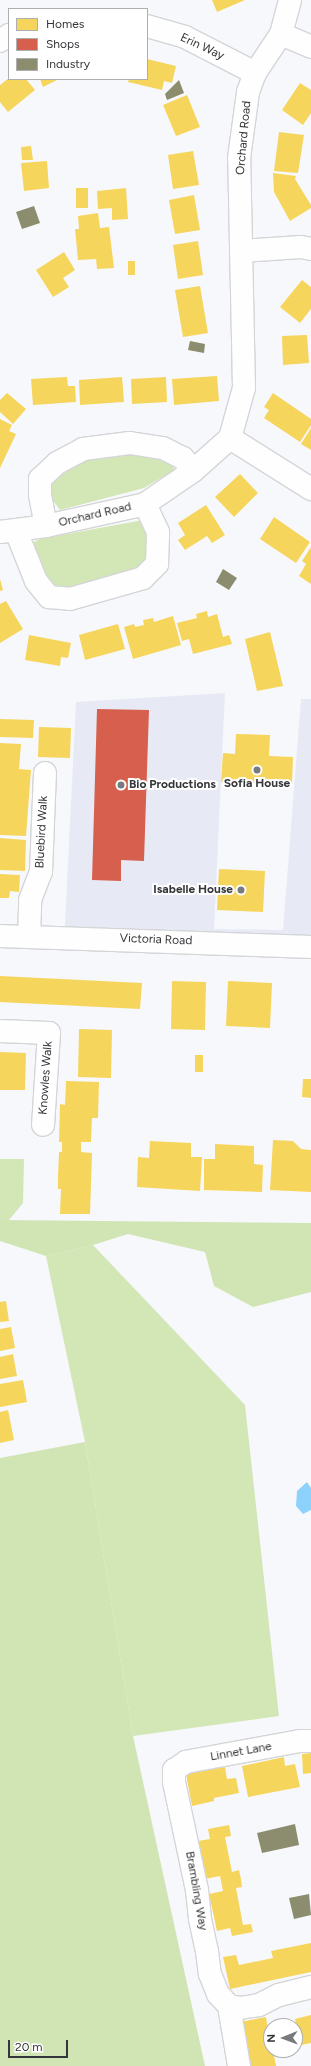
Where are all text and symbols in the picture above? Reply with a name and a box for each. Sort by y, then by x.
legend [8,8,148,80]
text: Homes [46,17,84,31]
street label: Erin Way [178,31,226,63]
text: Shops [46,37,80,51]
text: Industry [46,57,90,71]
street label: Orchard Road [234,100,254,176]
street label: Orchard Road [57,500,133,530]
marker: Sofia House [252,765,262,775]
place label: Sofia House [224,777,290,791]
place label: Bio Productions [129,778,216,792]
marker: Bio Productions [116,780,126,790]
street label: Bluebird Walk [33,795,51,869]
place label: Isabelle House [153,883,233,897]
marker: Isabelle House [236,885,246,895]
street label: Victoria Road [119,932,193,948]
street label: Knowles Walk [36,1041,56,1115]
street label: Linnet Lane [209,1740,273,1764]
street label: Brambling Way [182,1850,210,1932]
north arrow [263,2018,303,2058]
scale bar [10,2032,70,2058]
text: N [265,2034,278,2043]
text: 20 m [15,2040,43,2054]

